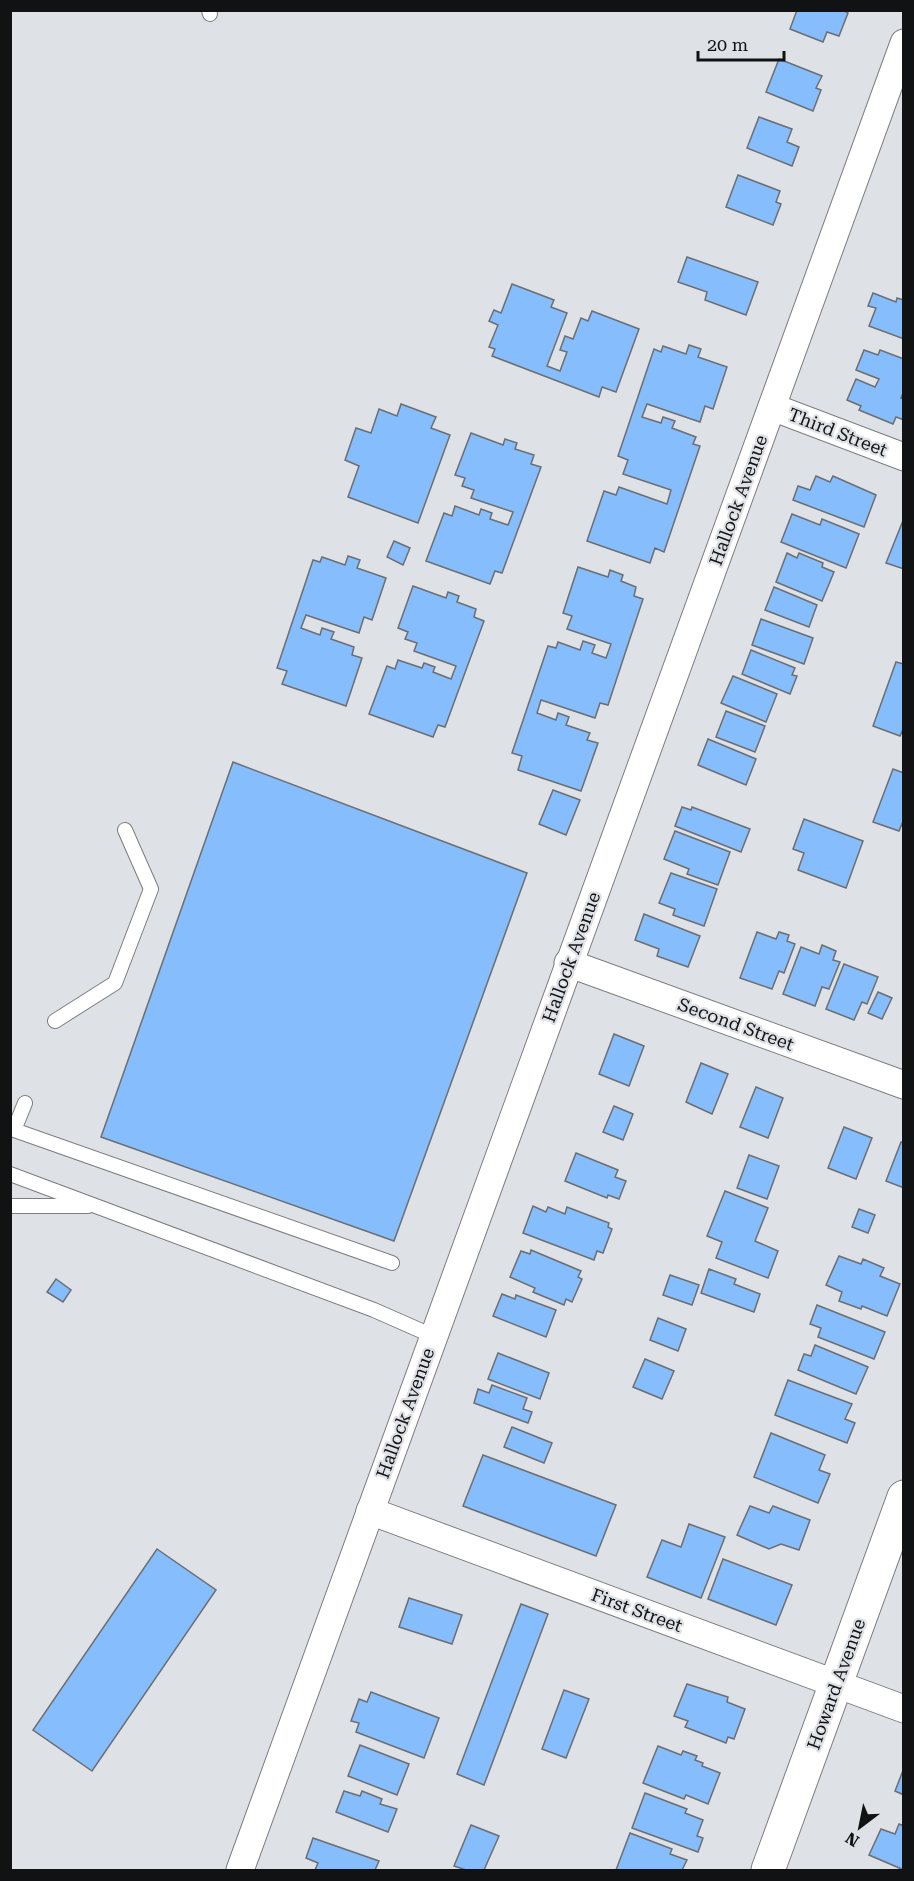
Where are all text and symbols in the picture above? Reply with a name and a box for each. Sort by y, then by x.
scale bar [698,24,784,62]
text: 20 m [707,34,748,55]
street label: Third Street [786,403,891,461]
street label: Hallock Avenue [705,432,771,568]
street label: Hallock Avenue [538,889,604,1025]
street label: Second Street [675,993,797,1055]
street label: Hallock Avenue [372,1345,438,1481]
street label: First Street [589,1584,686,1636]
street label: Howard Avenue [803,1616,869,1752]
north arrow [830,1797,890,1857]
text: N [842,1828,863,1851]

